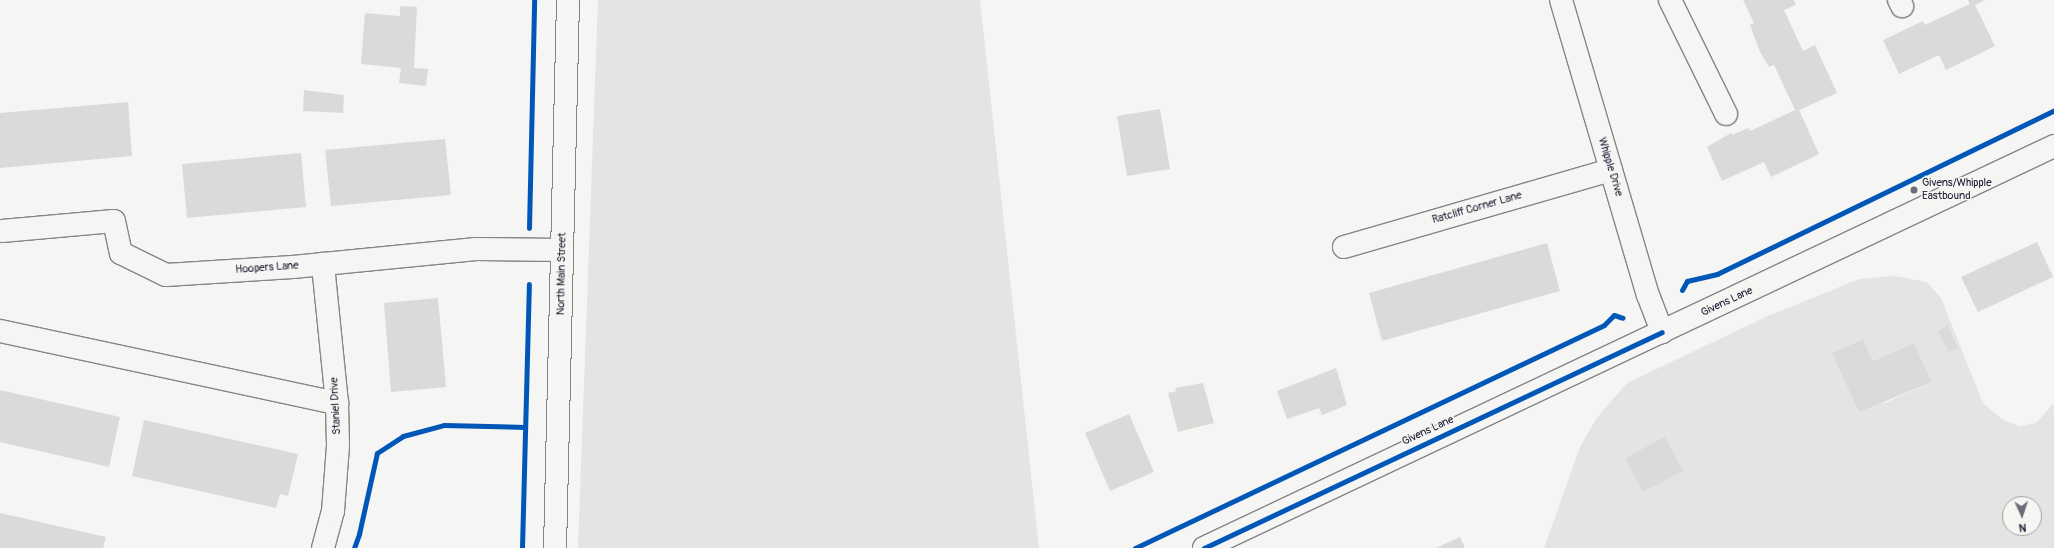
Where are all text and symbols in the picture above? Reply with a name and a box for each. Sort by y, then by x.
street label: Whipple Drive [1595,136,1625,198]
place label: Givens/Whipple Eastbound [1922,177,1992,203]
marker: Givens/Whipple Eastbound [1909,185,1919,195]
street label: Ratcliff Corner Lane [1431,189,1523,227]
street label: North Main Street [555,233,569,315]
street label: Hoopers Lane [235,259,299,277]
street label: Givens Lane [1699,284,1755,320]
street label: Staniel Drive [328,377,344,435]
street label: Givens Lane [1400,413,1456,449]
north arrow [2002,496,2042,536]
text: N [2019,521,2027,534]

